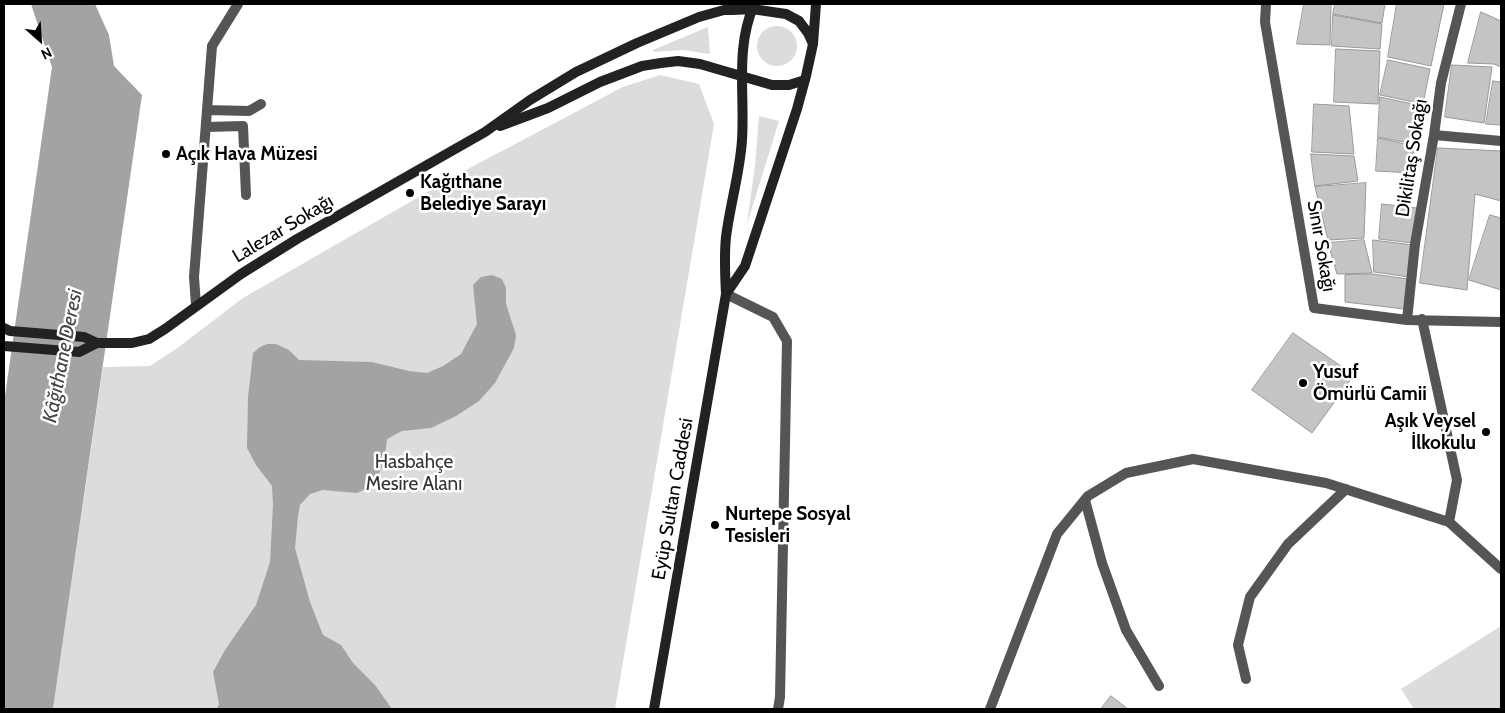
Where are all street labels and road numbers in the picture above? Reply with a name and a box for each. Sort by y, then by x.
street label: Dikilitaş Sokağı [1391,97,1433,219]
street label: Lalezar Sokağı [228,190,338,268]
street label: Sınır Sokağı [1302,198,1340,294]
street label: Eyüp Sultan Caddesi [648,416,698,582]

